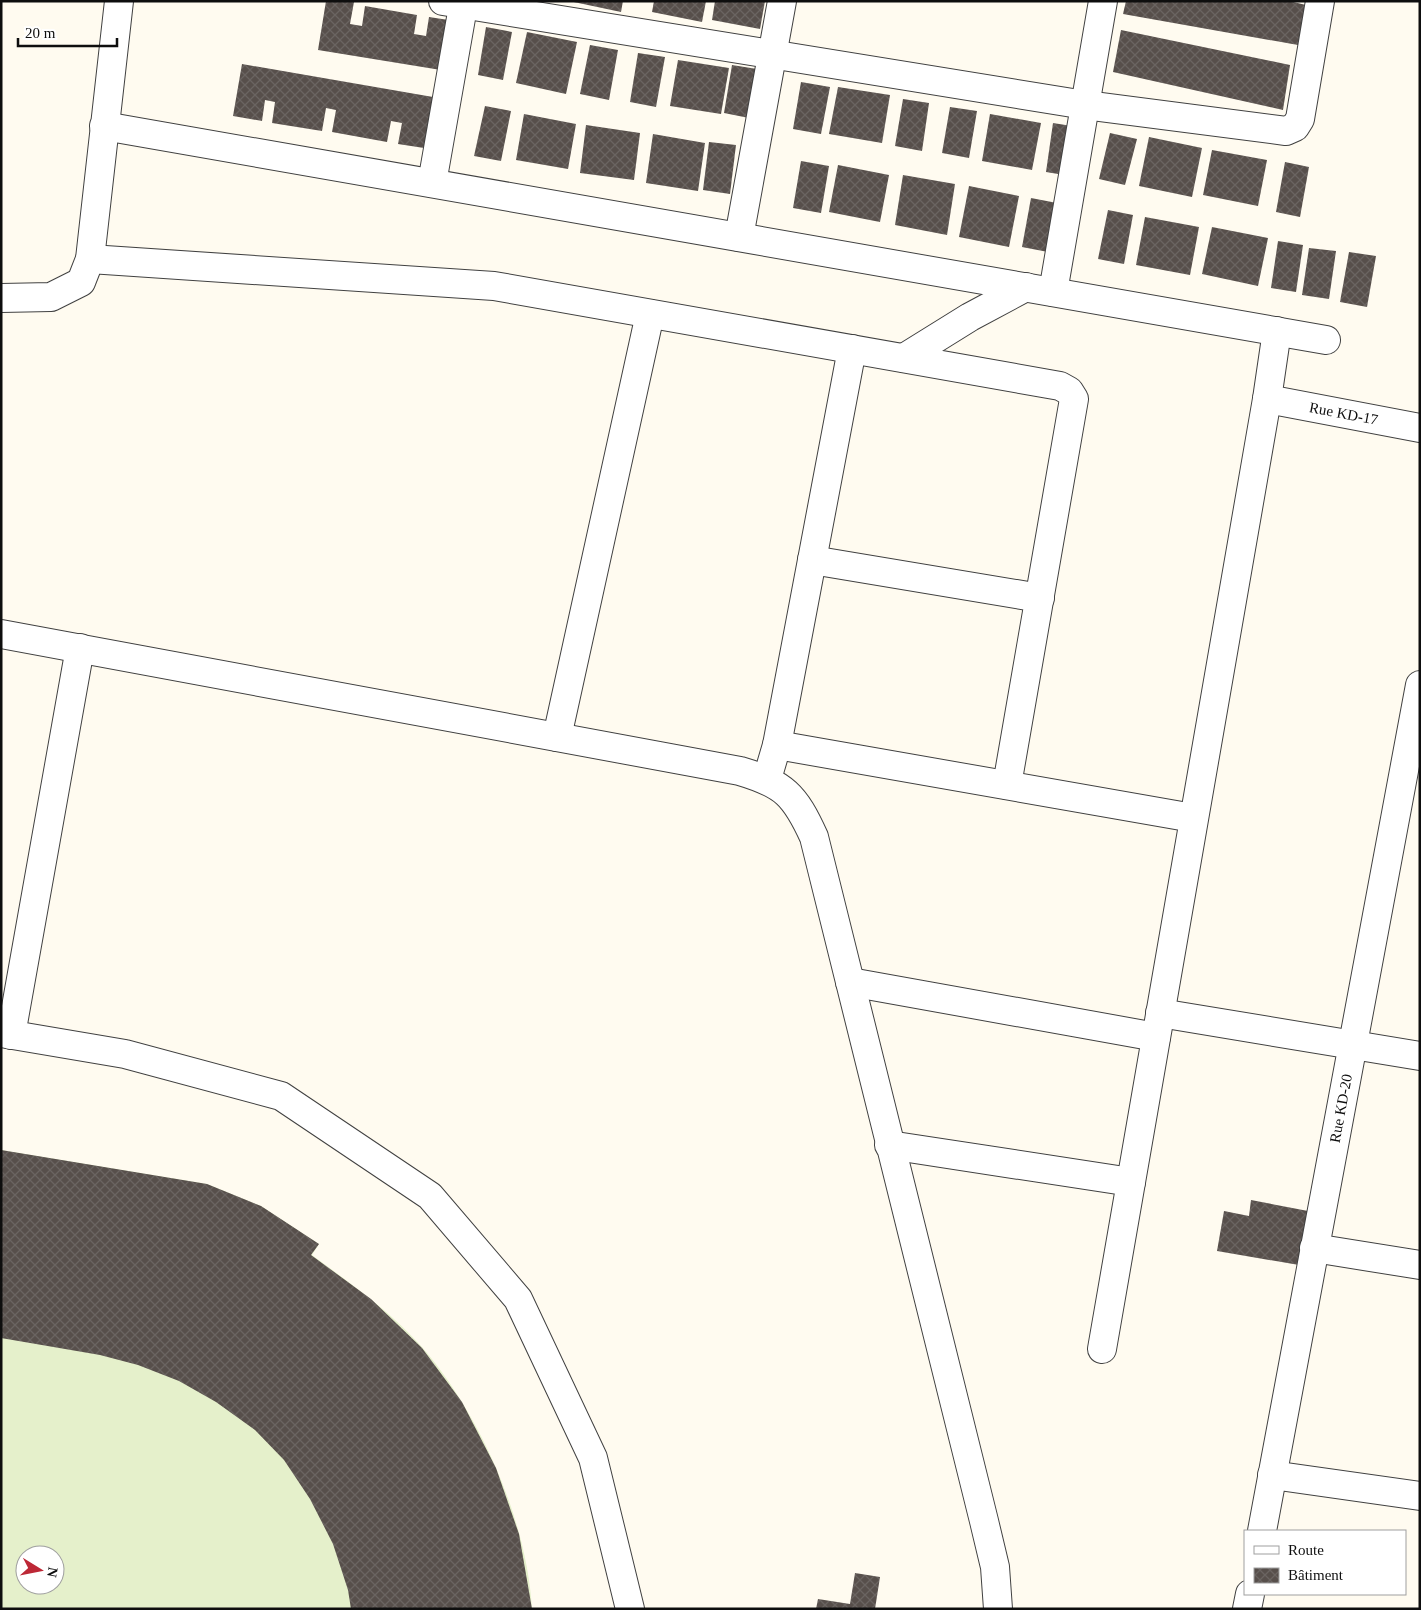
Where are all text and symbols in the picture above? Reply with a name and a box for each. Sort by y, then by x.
scale bar [18,15,116,47]
text: 20 m [25,25,56,41]
street label: Rue KD-17 [1308,399,1380,428]
street label: Rue KD-20 [1327,1073,1355,1144]
legend [1244,1530,1406,1595]
text: Route [1288,1542,1324,1558]
north arrow [15,1545,65,1595]
text: N [44,1566,61,1578]
text: Bâtiment [1288,1567,1344,1583]

